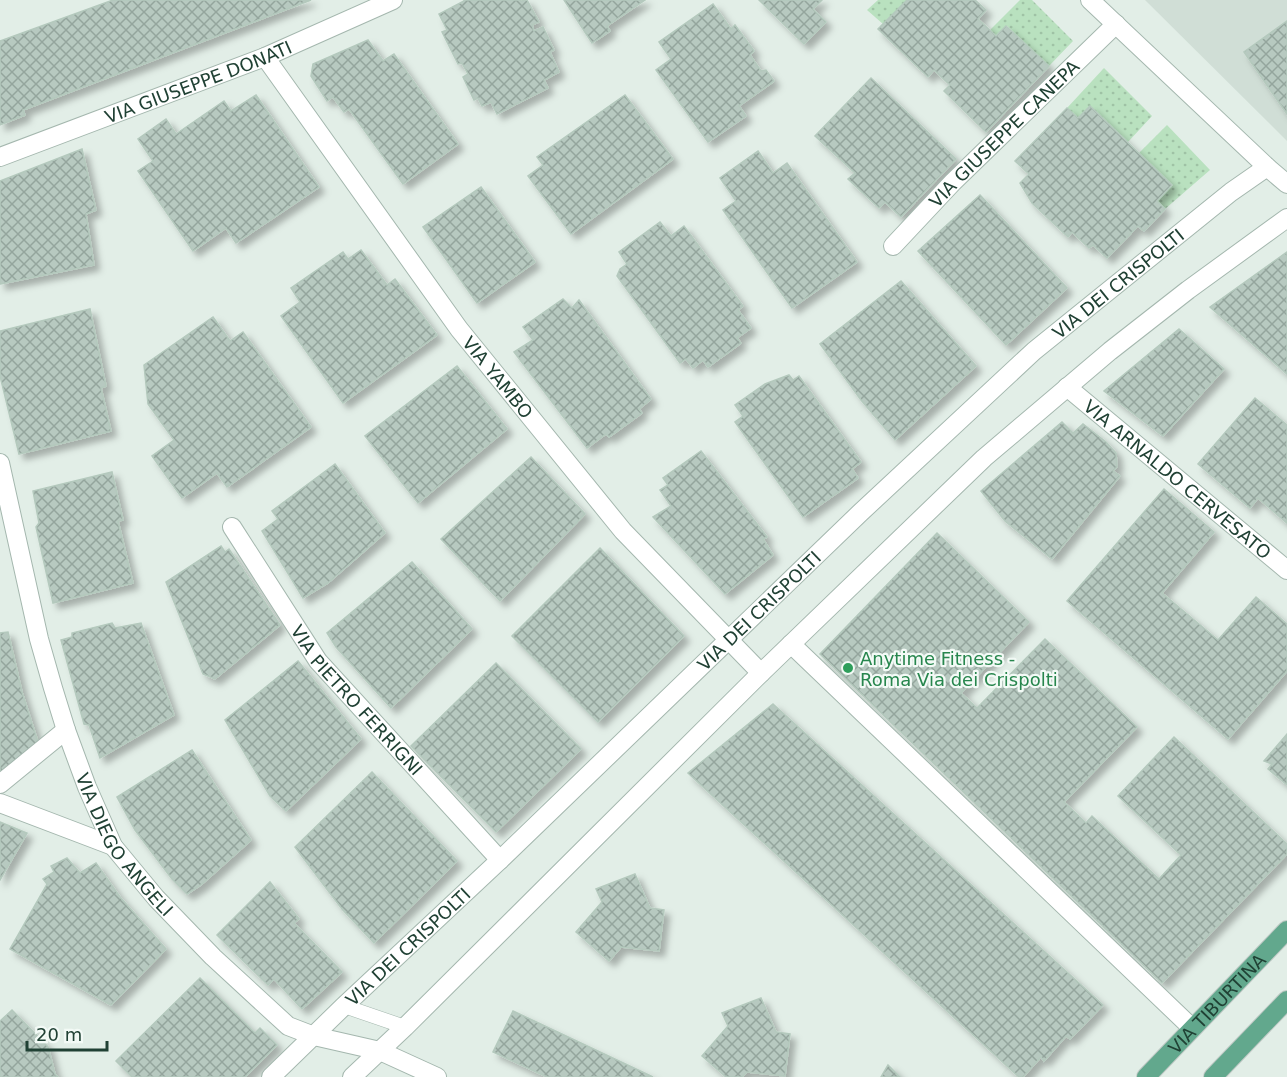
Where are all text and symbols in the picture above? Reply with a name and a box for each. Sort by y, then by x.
street label: VIA GIUSEPPE DONATI [102,36,295,127]
street label: VIA GIUSEPPE CANEPA [924,55,1084,211]
street label: VIA DEI CRISPOLTI [1048,224,1188,343]
street label: VIA YAMBO [459,332,537,422]
street label: VIA ARNALDO CERVESATO [1080,395,1276,563]
street label: VIA DEI CRISPOLTI [693,546,825,675]
street label: VIA PIETRO FERRIGNI [287,621,427,779]
place label: Anytime Fitness - Roma Via dei Crispolti [860,648,1058,690]
marker: Anytime Fitness - Roma Via dei Crispolti [841,661,855,675]
street label: VIA DIEGO ANGELI [72,770,178,920]
street label: VIA DEI CRISPOLTI [341,883,474,1010]
street label: VIA TIBURTINA [1164,948,1270,1058]
scale bar [27,1014,106,1052]
text: 20 m [36,1024,82,1045]

